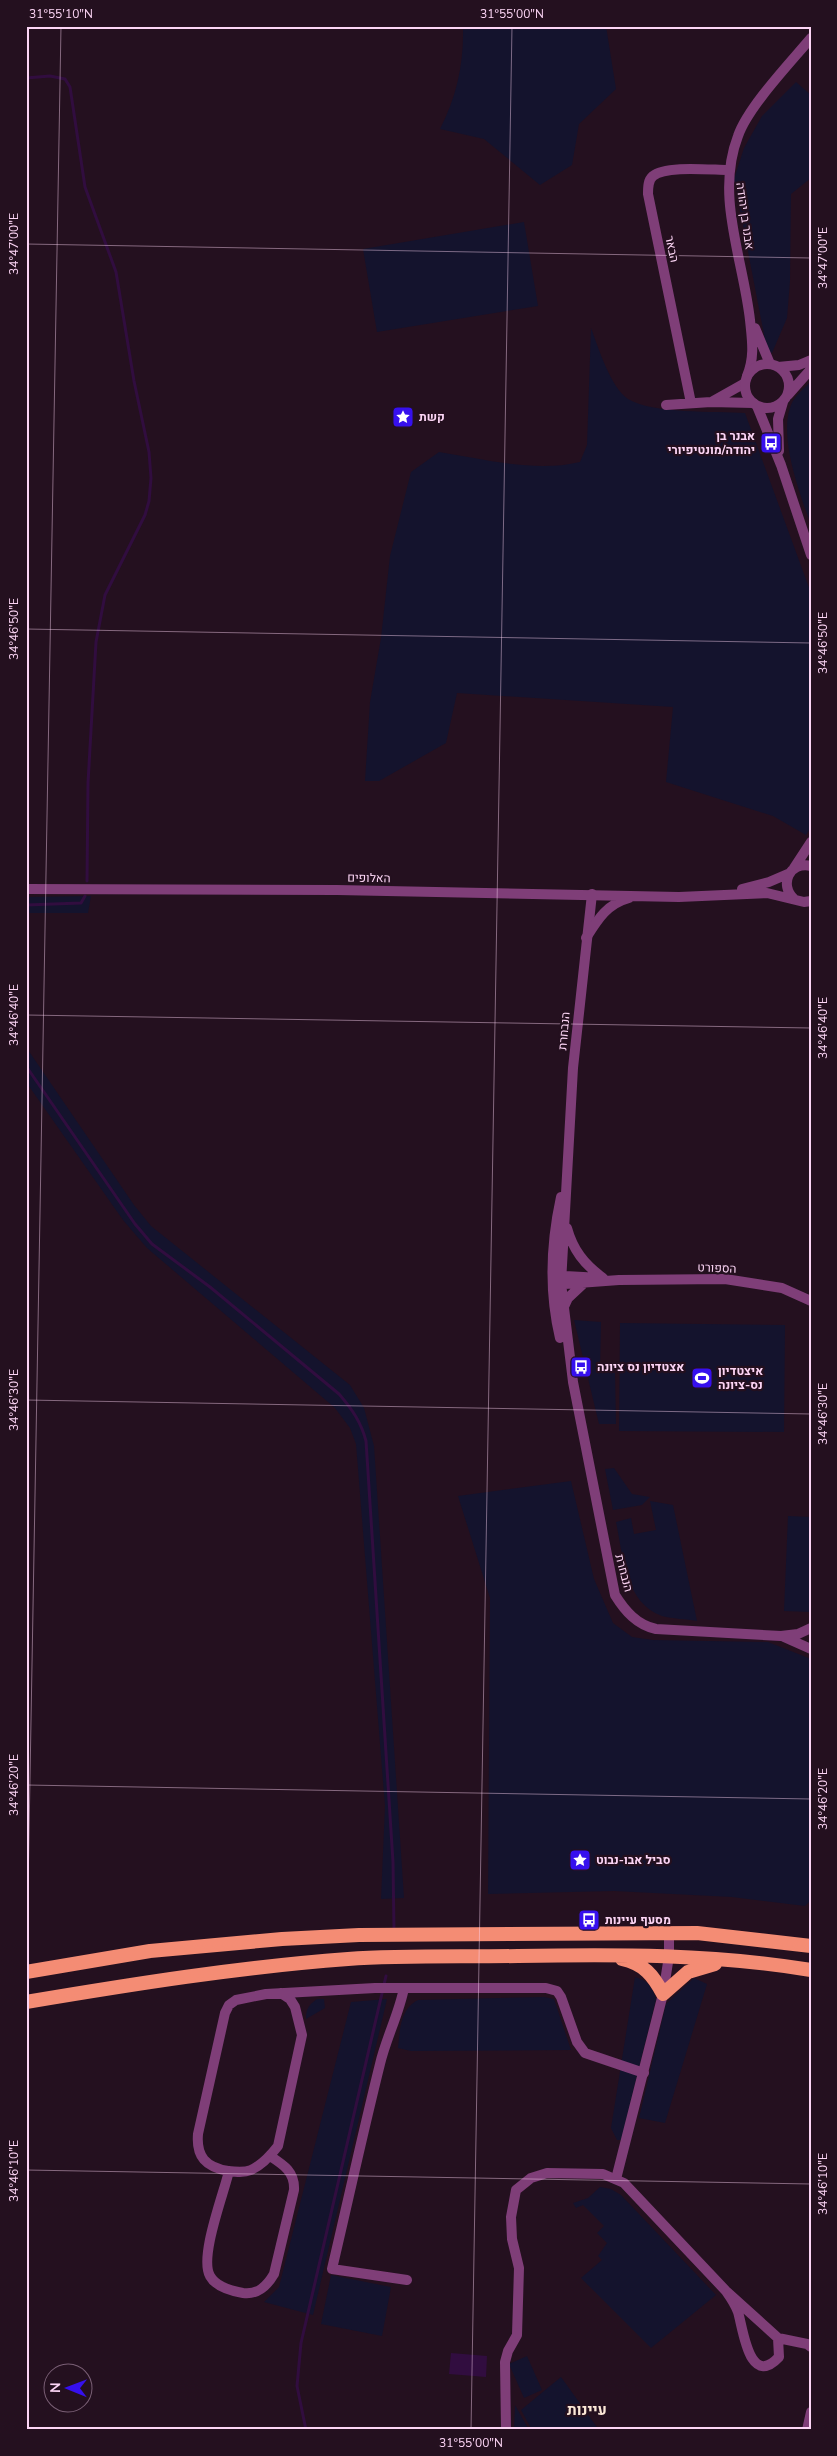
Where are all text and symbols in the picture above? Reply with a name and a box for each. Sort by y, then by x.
text: 31°55'10"N [29,6,93,22]
text: 31°55'00"N [480,6,544,22]
street label: אבנר בן יהודה [732,181,758,251]
text: 34°47'00"E [6,213,22,275]
text: 34°47'00"E [815,227,831,289]
street label: הבאר [661,234,683,264]
place icon: קשת [391,405,415,429]
place label: קשת [419,409,445,425]
place label: אבנר בן יהודה/מונטיפיורי [668,428,755,458]
bus stop icon: אבנר בן יהודה/מונטיפיורי [759,431,783,455]
text: 34°46'50"E [6,598,22,660]
text: 34°46'50"E [815,612,831,674]
street label: האלופים [347,870,391,886]
text: 34°46'40"E [6,984,22,1046]
text: 34°46'40"E [815,997,831,1059]
street label: הנבחרת [554,1011,574,1051]
street label: הספורט [697,1259,737,1277]
bus stop icon: אצטדיון נס ציונה [569,1355,593,1379]
place label: אצטדיון נס ציונה [597,1359,684,1375]
place label: איצטדיון נס-ציונה [718,1363,763,1393]
sports icon: איצטדיון נס-ציונה [690,1366,714,1390]
text: 34°46'30"E [6,1369,22,1431]
text: 34°46'30"E [815,1383,831,1445]
street label: הנבחרת [611,1552,637,1594]
text: 34°46'20"E [6,1754,22,1816]
text: 34°46'20"E [815,1768,831,1830]
place icon: סביל אבו-נבוט [568,1848,592,1872]
place label: סביל אבו-נבוט [596,1852,671,1868]
bus stop icon: מסעף עיינות [577,1908,601,1932]
place label: מסעף עיינות [605,1912,671,1928]
text: 34°46'10"E [6,2140,22,2202]
text: 34°46'10"E [815,2153,831,2215]
north arrow [42,2364,92,2414]
text: N [46,2382,65,2393]
district label: עיינות [567,2400,607,2420]
text: 31°55'00"N [439,2435,503,2451]

